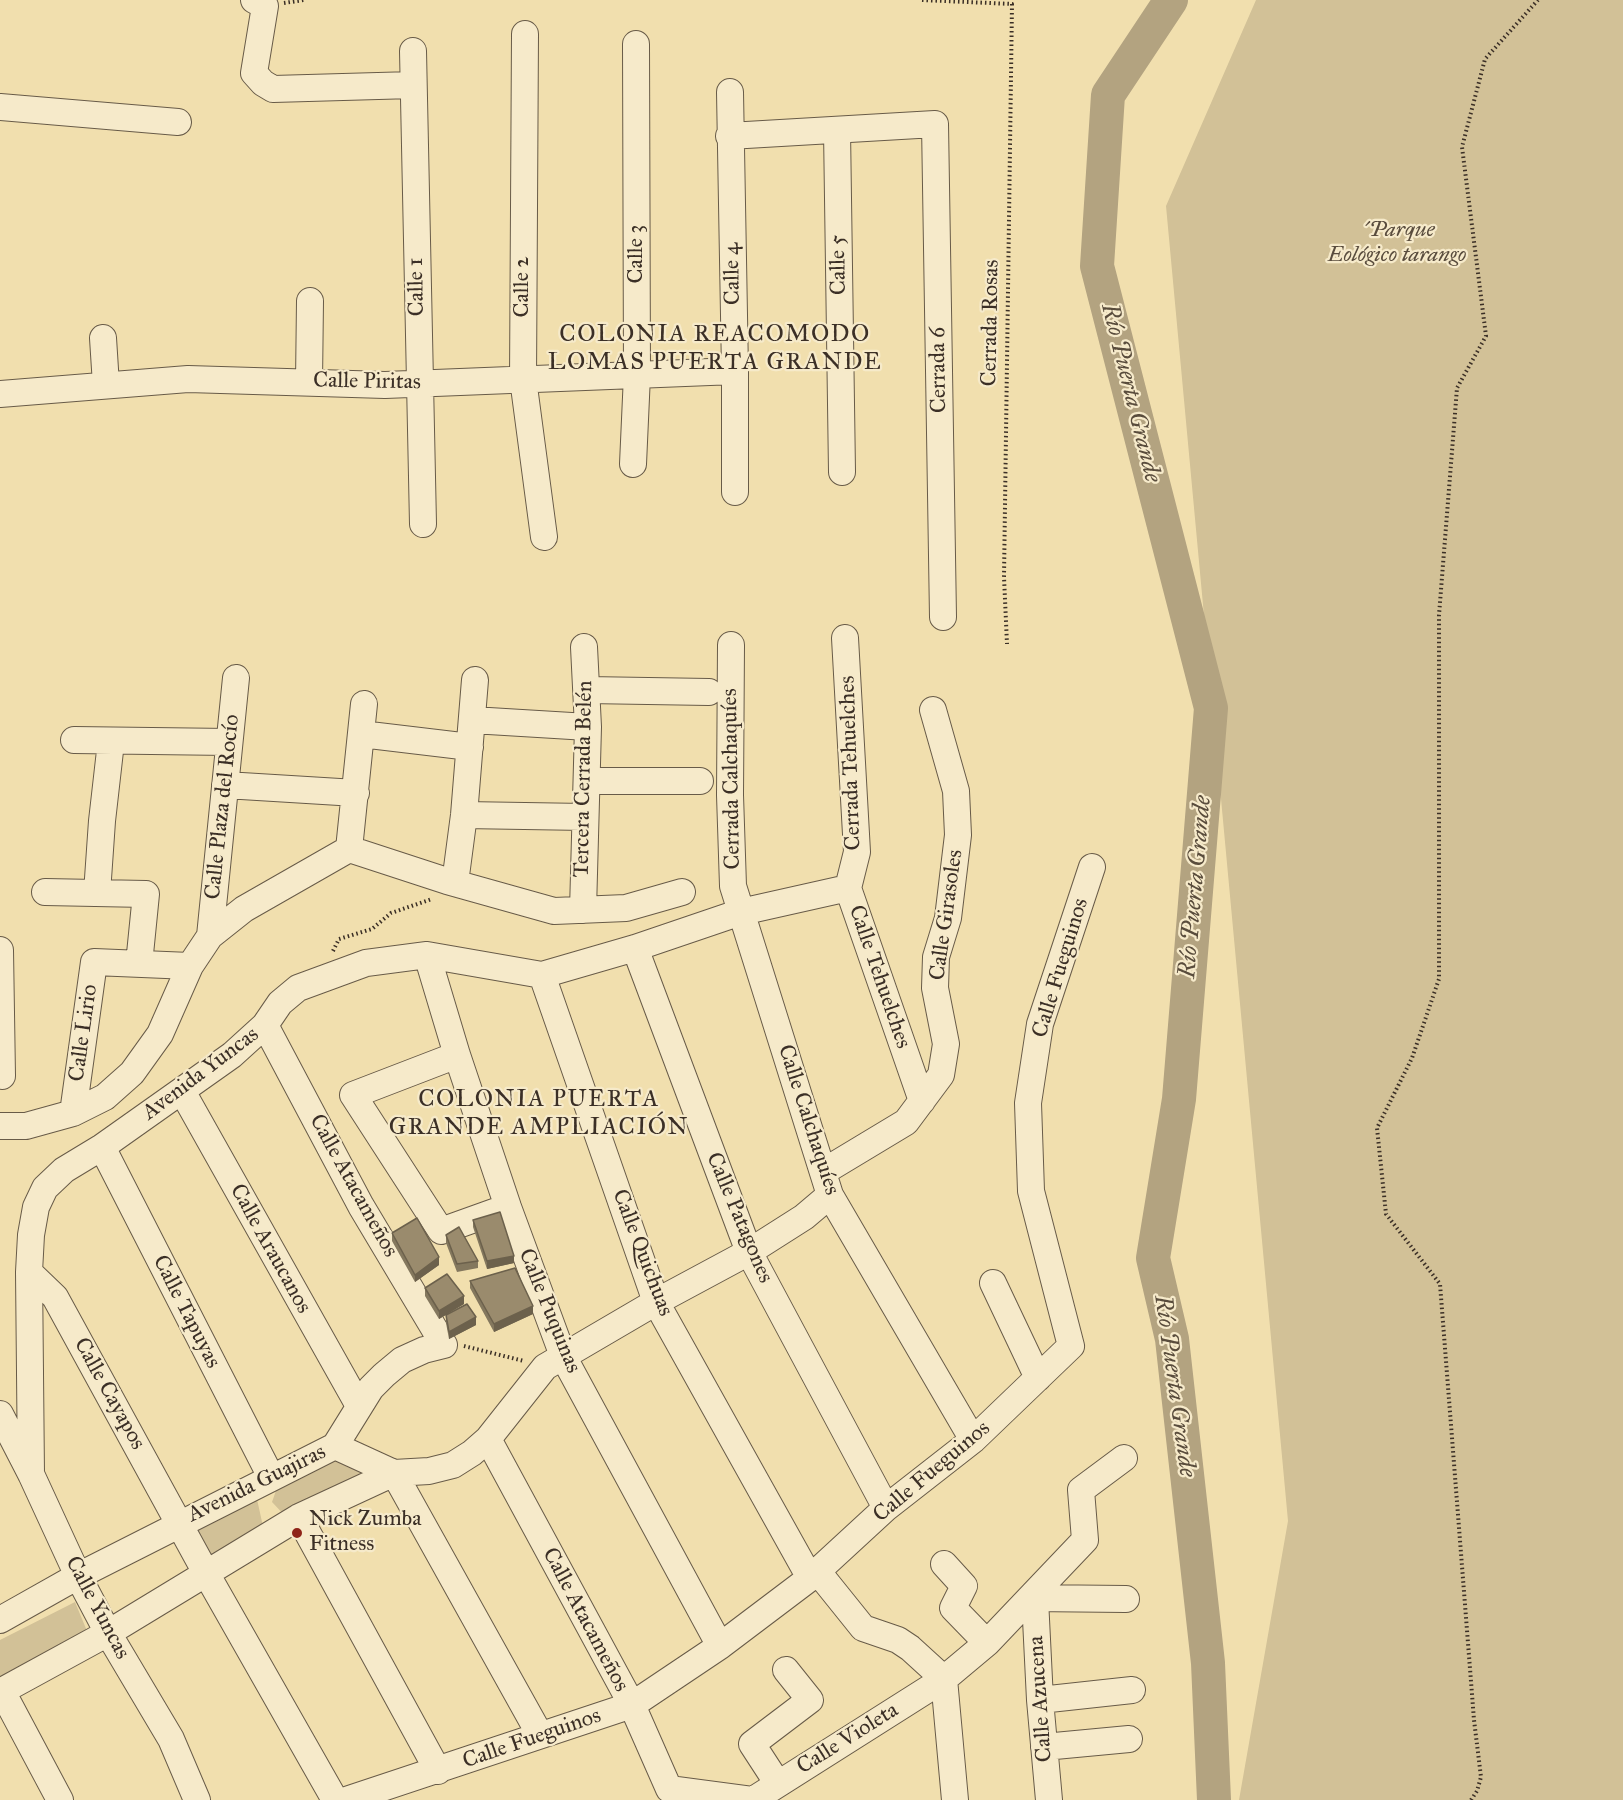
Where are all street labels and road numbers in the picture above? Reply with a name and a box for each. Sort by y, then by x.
street label: Calle 3 [624,225,650,283]
street label: Calle 5 [825,235,853,295]
street label: Calle 4 [719,243,747,305]
street label: Calle 1 [403,257,431,317]
street label: Calle 2 [510,257,536,317]
street label: Cerrada Rosas [977,259,1005,387]
street label: Cerrada 6 [925,327,953,413]
street label: Calle Piritas [313,368,421,396]
street label: Cerrada Tehuelches [835,675,867,851]
street label: Tercera Cerrada Belén [569,680,599,878]
street label: Cerrada Calchaquíes [717,688,747,870]
street label: Calle Plaza del Rocío [200,713,246,901]
street label: Calle Girasoles [925,848,969,982]
street label: Calle Fueguinos [1027,895,1095,1041]
street label: Calle Tehuelches [842,902,916,1052]
street label: Calle Lirio [64,983,104,1083]
street label: Avenida Yuncas [138,1022,264,1126]
street label: Calle Calchaquíes [771,1042,845,1198]
street label: Calle Atacameños [303,1110,403,1262]
street label: Calle Patagones [700,1149,778,1287]
street label: Calle Araucanos [224,1180,316,1318]
street label: Calle Quichuas [606,1186,678,1320]
street label: Calle Puquinas [512,1245,586,1377]
street label: Calle Tapuyas [146,1251,226,1373]
street label: Calle Cayapos [67,1333,151,1455]
street label: Calle Fueguinos [868,1415,996,1529]
street label: Avenida Guajiras [184,1439,330,1529]
street label: Calle Atacameños [536,1544,634,1696]
street label: Calle Yuncas [59,1552,135,1664]
street label: Calle Azucena [1023,1635,1059,1763]
street label: Calle Violeta [792,1697,904,1781]
street label: Calle Fueguinos [459,1703,605,1775]

